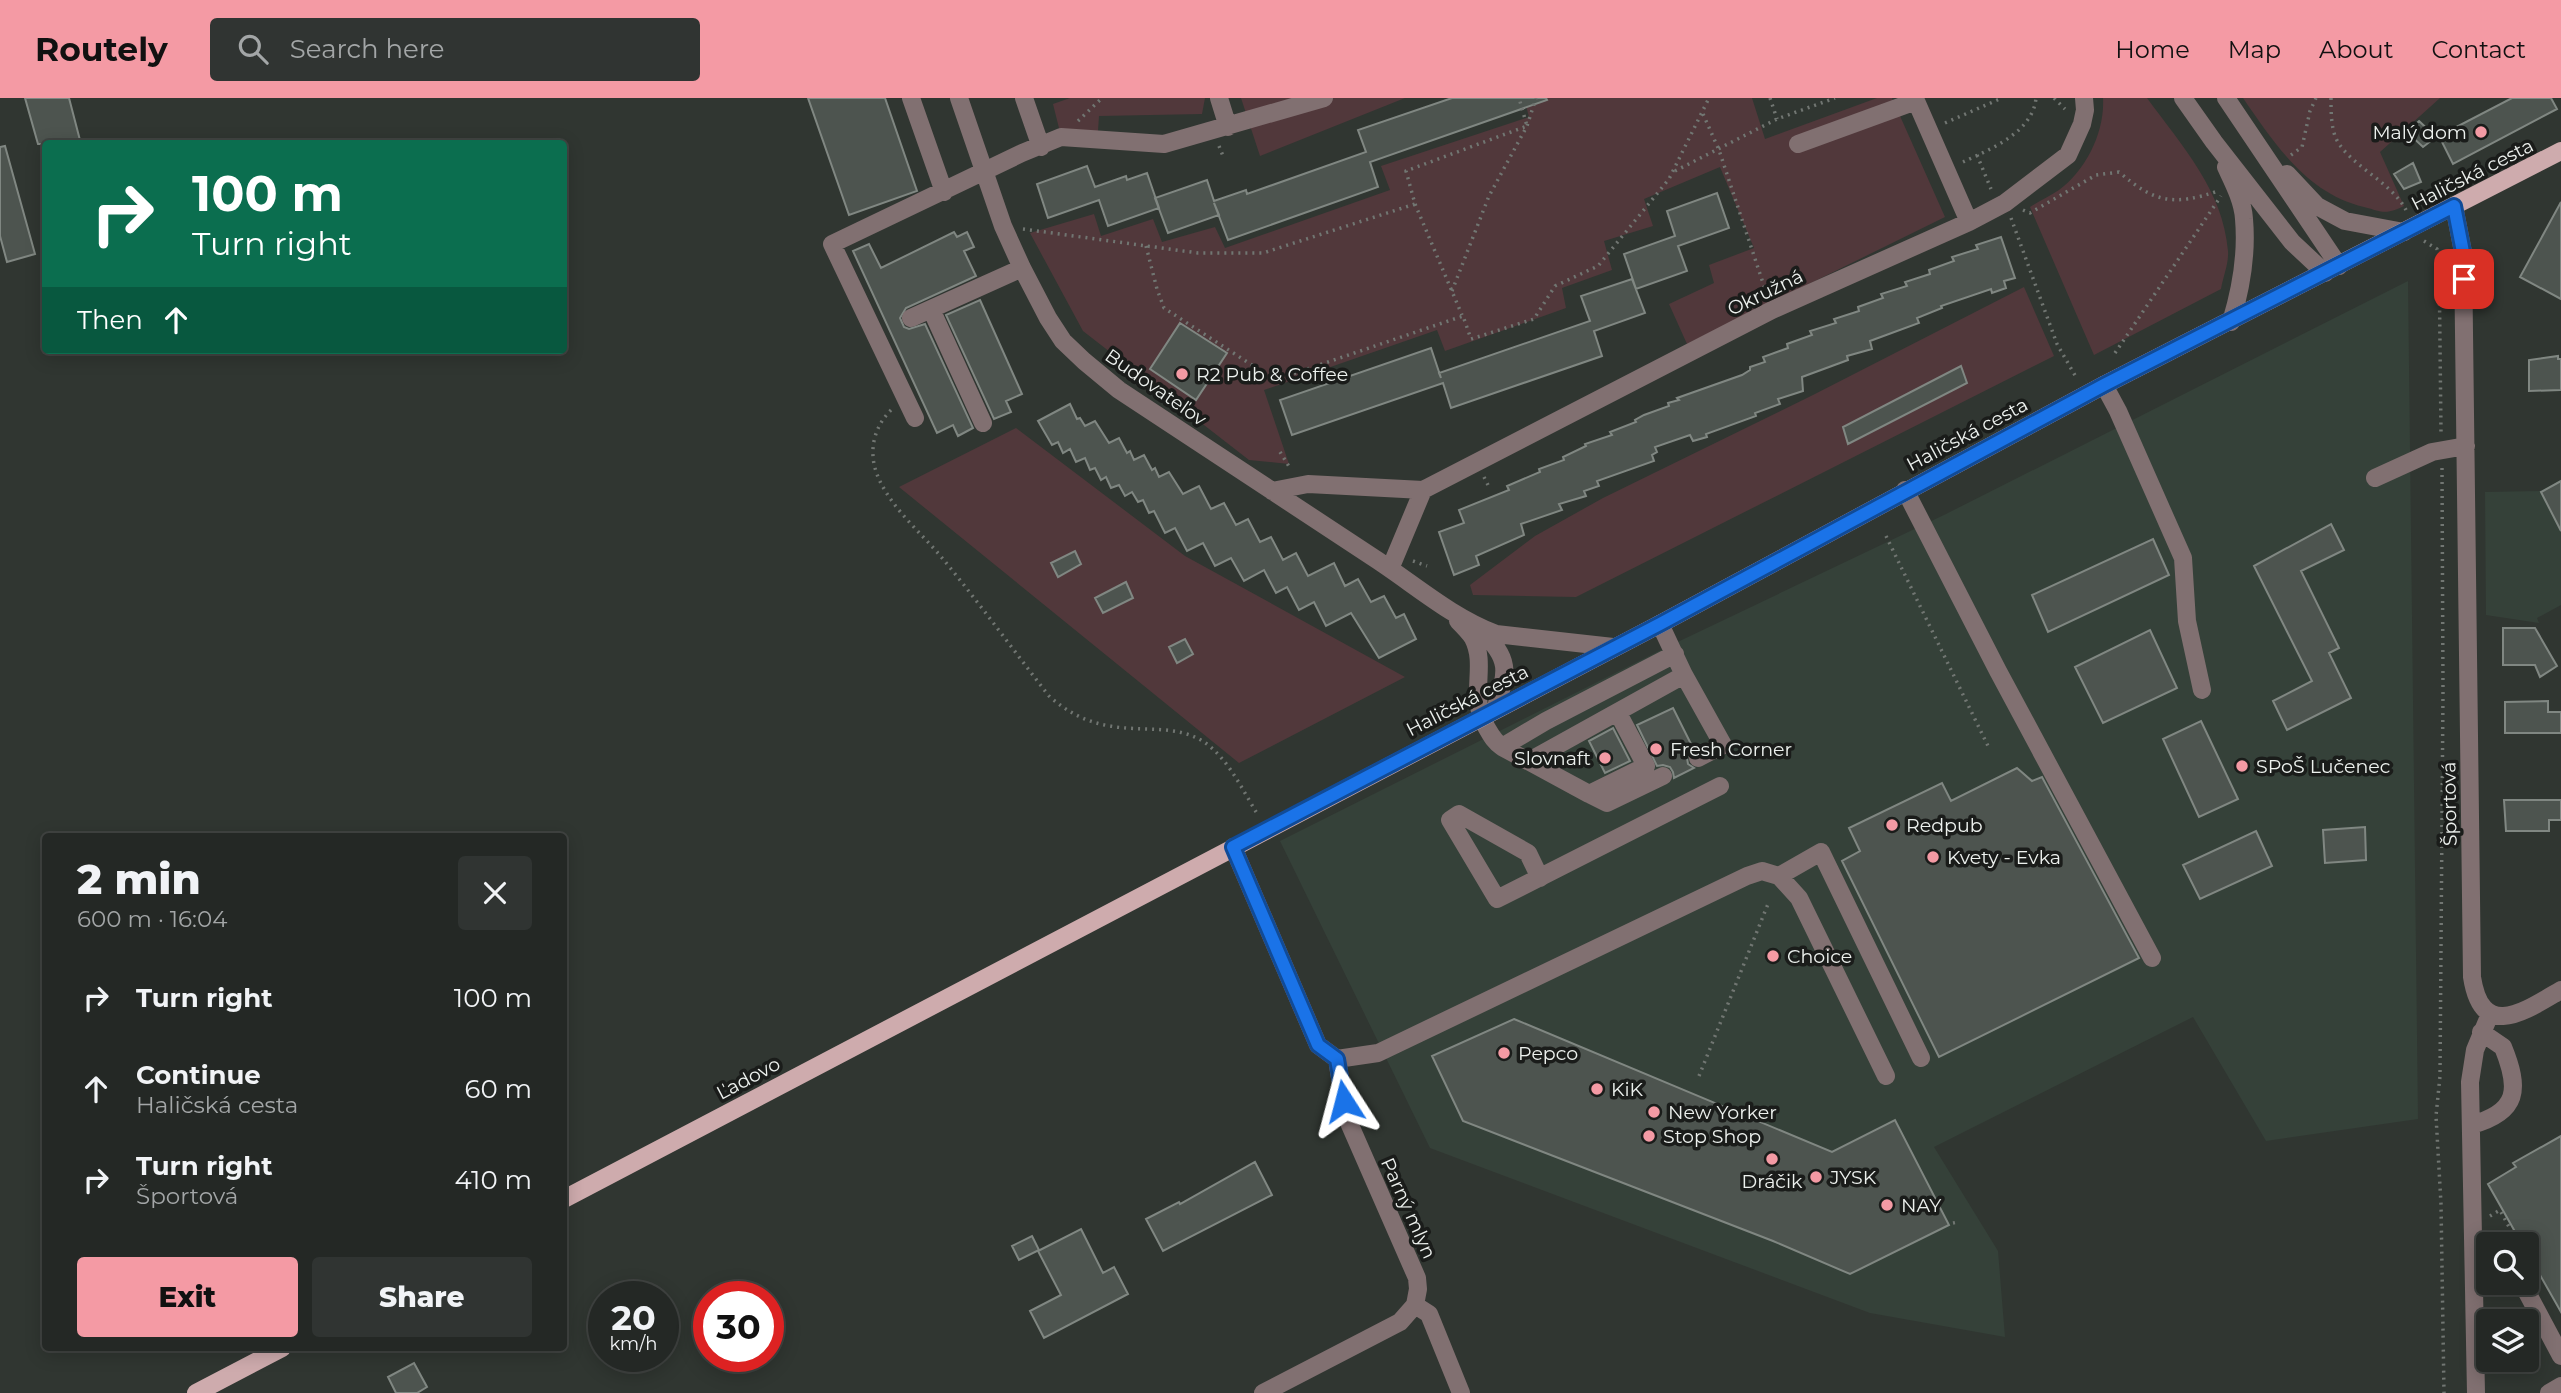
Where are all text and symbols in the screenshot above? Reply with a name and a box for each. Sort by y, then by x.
search box [210,18,700,81]
text: Routely [35,29,168,69]
icon: search [234,30,272,68]
text: Search here [290,33,445,65]
text: Home [2115,35,2190,64]
text: Map [2228,35,2281,64]
text: About [2319,35,2393,64]
text: Contact [2431,35,2526,64]
place label: Malý dom [2372,121,2467,144]
marker: Malý dom [2473,124,2489,140]
street label: Haličská cesta [2407,134,2537,215]
text: 100 m [192,164,343,223]
icon: right [77,168,168,259]
text: Turn right [192,224,352,263]
pin [2434,249,2494,309]
icon: arrive [2445,260,2483,298]
street label: Okružná [1724,264,1807,321]
icon: ahead [157,301,195,339]
text: Then [77,304,143,336]
street label: Budovateľov [1101,344,1211,431]
place label: R2 Pub & Coffee [1196,363,1348,386]
marker: R2 Pub & Coffee [1174,366,1190,382]
street label: Haličská cesta [1903,393,2032,476]
street label: Haličská cesta [1402,660,1532,741]
place label: Fresh Corner [1670,738,1792,761]
marker: Fresh Corner [1648,741,1664,757]
place label: Slovnaft [1514,747,1591,770]
marker: Slovnaft [1597,750,1613,766]
place label: SPoŠ Lučenec [2256,755,2391,778]
marker: SPoŠ Lučenec [2234,758,2250,774]
street label: Športová [2437,762,2462,846]
place label: Redpub [1906,814,1983,837]
marker: Redpub [1884,817,1900,833]
place label: Kvety - Evka [1947,846,2061,869]
marker: Kvety - Evka [1925,849,1941,865]
text: 2 min [77,853,201,905]
button: close [458,856,532,930]
text: 600 m · 16:04 [77,905,227,933]
place label: Choice [1787,945,1852,968]
marker: Choice [1765,948,1781,964]
icon: right [77,979,115,1017]
text: Turn right [136,982,272,1014]
text: 100 m [454,982,532,1014]
place label: Pepco [1518,1042,1578,1065]
marker: Pepco [1496,1045,1512,1061]
street label: Ľadovo [712,1052,784,1105]
text: Continue [136,1059,261,1091]
position arrow [1307,1064,1381,1138]
icon: ahead [77,1070,115,1108]
text: 60 m [465,1073,532,1105]
place label: KiK [1611,1078,1644,1101]
marker: KiK [1589,1081,1605,1097]
text: Haličská cesta [136,1091,298,1119]
place label: New Yorker [1668,1101,1777,1124]
marker: New Yorker [1646,1104,1662,1120]
place label: Stop Shop [1663,1125,1761,1148]
marker: Stop Shop [1641,1128,1657,1144]
text: Turn right [136,1150,272,1182]
marker: Dráčik [1764,1151,1780,1167]
street label: Parný mlyn [1376,1154,1441,1262]
icon: right [77,1161,115,1199]
text: 410 m [454,1164,532,1196]
place label: JYSK [1829,1166,1877,1189]
marker: JYSK [1808,1169,1824,1185]
place label: Dráčik [1742,1170,1803,1193]
text: Športová [136,1182,238,1210]
place label: NAY [1901,1194,1942,1217]
marker: NAY [1879,1197,1895,1213]
map controls [2476,1232,2539,1372]
button: search [2476,1232,2539,1295]
button: Exit [77,1257,298,1337]
button: Share [312,1257,532,1337]
speed limit sign: 30 [693,1281,784,1372]
text: 20 [611,1296,656,1339]
button: layers [2476,1309,2539,1372]
text: km/h [609,1333,658,1355]

